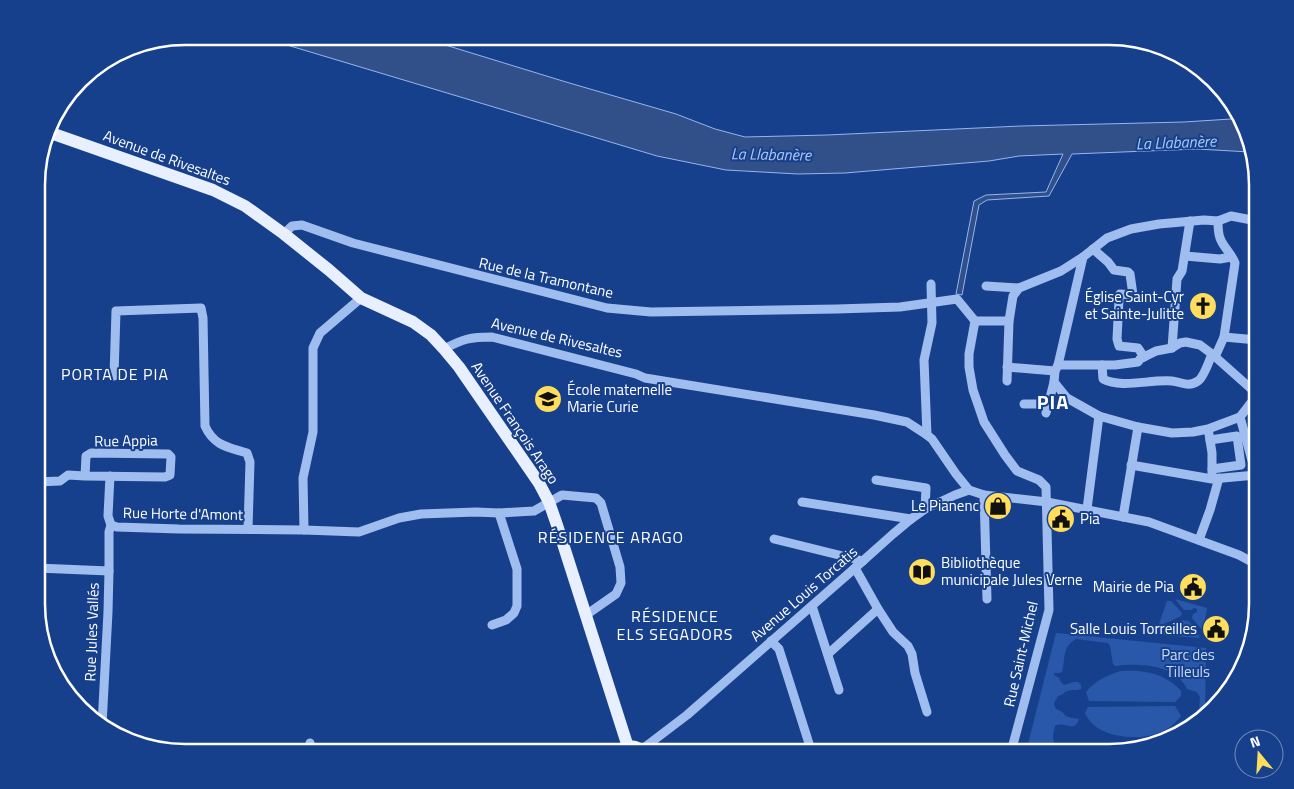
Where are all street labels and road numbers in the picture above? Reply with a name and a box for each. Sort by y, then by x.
street label: Avenue de Rivesaltes [100,124,234,191]
street label: Rue de la Tramontane [477,251,616,304]
street label: Avenue de Rivesaltes [489,311,625,364]
street label: Avenue François Arago [466,357,565,489]
street label: Rue Appia [94,428,158,453]
street label: Rue Horte d'Amont [123,501,244,526]
street label: Avenue Louis Torcatis [745,540,862,647]
street label: Rue Jules Vallés [78,582,105,682]
street label: Rue Saint-Michel [997,599,1044,709]

